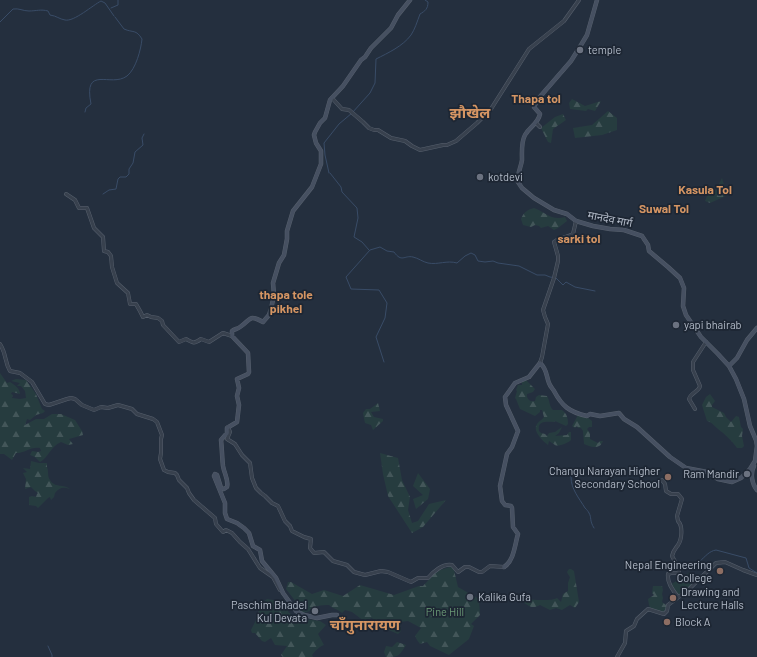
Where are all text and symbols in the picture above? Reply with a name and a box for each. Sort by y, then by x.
place label: temple [588,43,621,56]
marker: temple [575,45,585,55]
district label: Thapa tol [511,91,561,105]
district label: झौखेल [450,103,491,121]
place label: kotdevi [488,170,523,183]
marker: kotdevi [475,172,485,182]
district label: Kasula Tol [678,182,732,196]
district label: Suwal Tol [639,201,689,215]
street label: मानदेव मार्ग [587,208,635,229]
district label: sarki tol [558,231,601,245]
district label: thapa tole pikhel [259,287,313,315]
place label: yapi bhairab [684,318,742,331]
marker: yapi bhairab [671,320,681,330]
place label: Changu Narayan Higher Secondary School [549,464,660,490]
place label: Ram Mandir [683,467,739,480]
marker: Ram Mandir [742,469,752,479]
marker: Changu Narayan Higher Secondary School [663,472,673,482]
place label: Nepal Engineering College [625,558,712,584]
marker: Nepal Engineering College [715,566,725,576]
place label: Drawing and Lecture Halls [681,585,744,611]
place label: Kalika Gufa [478,590,531,603]
marker: Kalika Gufa [465,592,475,602]
marker: Drawing and Lecture Halls [668,593,678,603]
place label: Paschim Bhadel Kul Devata [231,598,307,624]
park label: Pine Hill [426,605,464,618]
marker: Paschim Bhadel Kul Devata [310,606,320,616]
district label: चाँगुनारायण [330,615,401,635]
place label: Block A [675,615,711,628]
marker: Block A [662,617,672,627]

